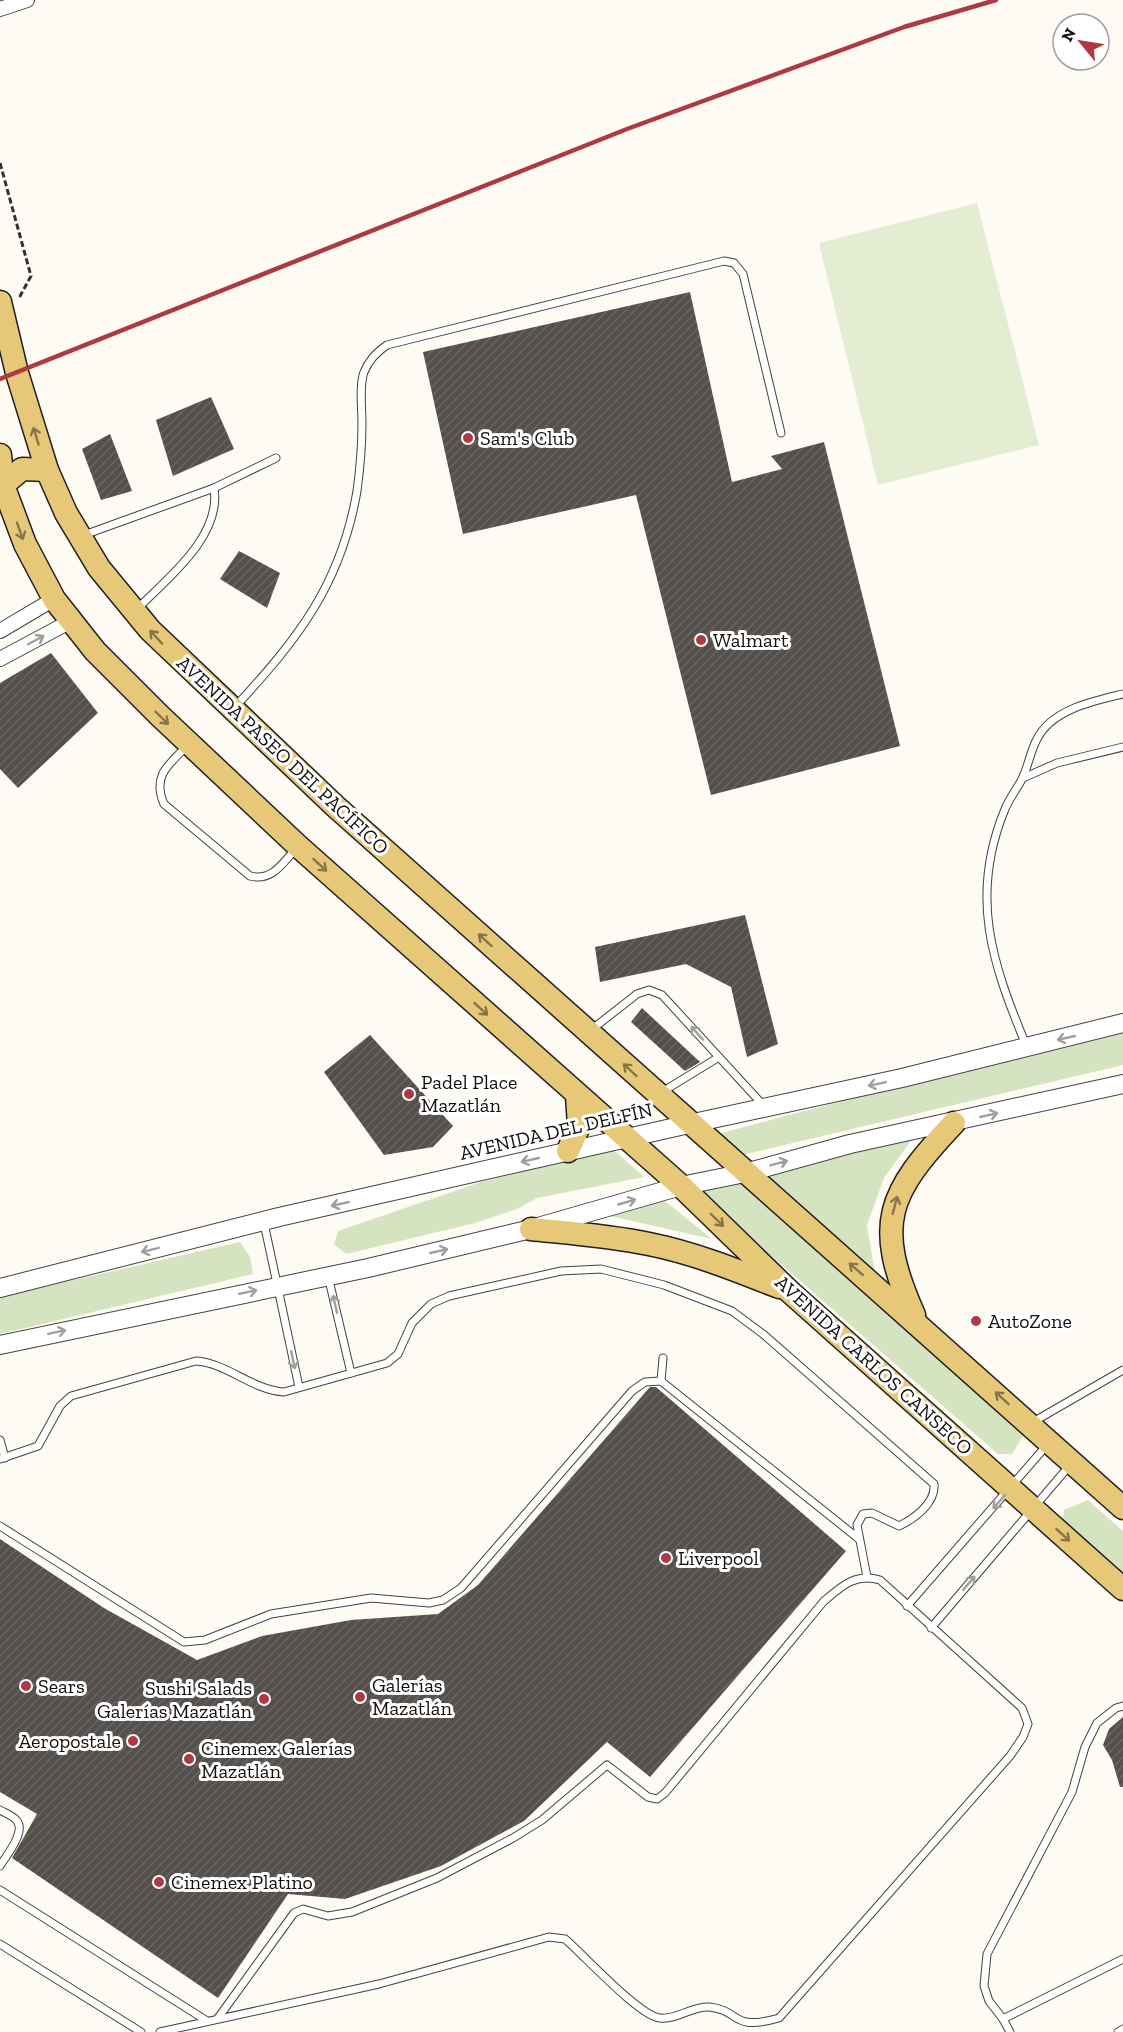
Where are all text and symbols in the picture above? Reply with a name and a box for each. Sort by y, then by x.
north arrow [1051,12,1111,72]
text: N [1057,25,1080,45]
place label: Sam's Club [480,426,575,450]
one-way arrow [30,427,41,446]
marker: Sam's Club [461,431,475,445]
one-way arrow [16,521,27,540]
place label: Walmart [713,628,789,652]
one-way arrow [149,630,163,645]
marker: Walmart [694,633,708,647]
one-way arrow [26,634,44,645]
street label: AVENIDA PASEO DEL PACÍFICO [172,651,394,859]
one-way arrow [154,711,169,725]
one-way arrow [312,858,327,872]
one-way arrow [478,933,493,947]
one-way arrow [473,1002,488,1016]
one-way arrow [690,1026,704,1041]
one-way arrow [1057,1033,1077,1044]
one-way arrow [623,1063,638,1077]
place label: Padel Place Mazatlán [421,1070,517,1117]
one-way arrow [867,1078,886,1090]
marker: Padel Place Mazatlán [402,1087,416,1101]
street label: AVENIDA DEL DELFÍN [457,1097,655,1165]
one-way arrow [980,1108,999,1120]
one-way arrow [520,1155,540,1166]
one-way arrow [769,1157,788,1168]
one-way arrow [617,1196,636,1207]
one-way arrow [890,1196,902,1215]
one-way arrow [330,1198,349,1210]
one-way arrow [709,1213,724,1228]
one-way arrow [141,1244,160,1256]
one-way arrow [429,1245,448,1257]
one-way arrow [849,1262,864,1276]
street label: AVENIDA CARLOS CANSECO [770,1270,978,1460]
one-way arrow [238,1286,257,1297]
one-way arrow [328,1295,340,1314]
place label: AutoZone [988,1309,1072,1333]
marker: AutoZone [969,1314,983,1328]
one-way arrow [47,1326,66,1338]
one-way arrow [288,1350,299,1370]
one-way arrow [995,1391,1010,1405]
one-way arrow [992,1494,1006,1509]
one-way arrow [1056,1528,1071,1542]
place label: Liverpool [678,1546,759,1570]
marker: Liverpool [659,1551,673,1565]
one-way arrow [962,1575,975,1591]
place label: Galerías Mazatlán [372,1673,452,1720]
place label: Sears [38,1674,85,1698]
place label: Sushi Salads Galerías Mazatlán [97,1676,253,1723]
marker: Sears [19,1679,33,1693]
marker: Galerías Mazatlán [353,1690,367,1704]
marker: Sushi Salads Galerías Mazatlán [257,1692,271,1706]
place label: Aeropostale [18,1729,121,1753]
marker: Aeropostale [126,1734,140,1748]
place label: Cinemex Galerías Mazatlán [201,1736,352,1783]
marker: Cinemex Galerías Mazatlán [182,1752,196,1766]
place label: Cinemex Platino [171,1870,313,1894]
marker: Cinemex Platino [152,1875,166,1889]

